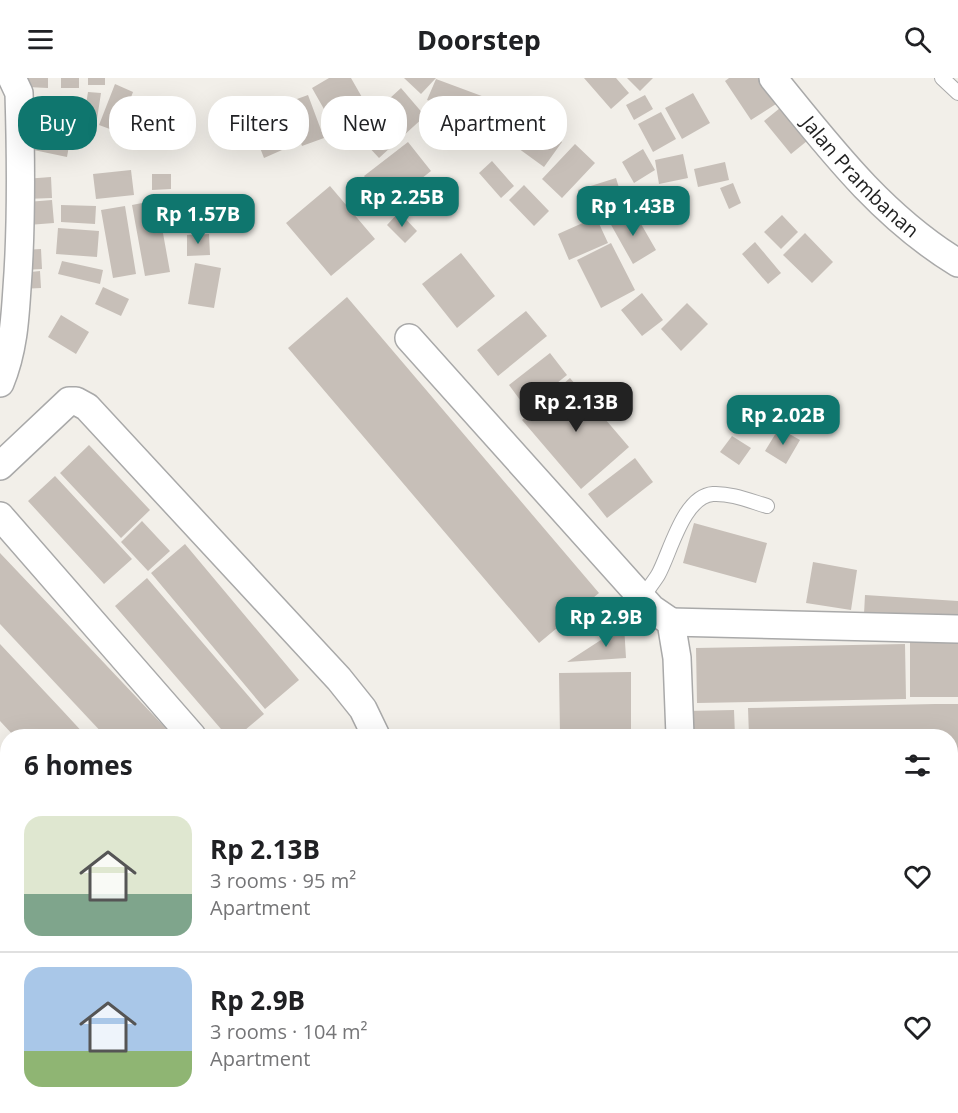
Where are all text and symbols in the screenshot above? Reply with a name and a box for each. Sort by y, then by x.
text: Doorstep [417,21,541,58]
icon: menu [24,23,57,56]
icon: search [901,23,934,56]
chip: Buy [18,96,97,150]
chip: Rent [109,96,196,150]
chip: Filters [208,96,309,150]
chip: New [321,96,407,150]
chip: Apartment [419,96,567,150]
street label: Jalan Prambanan [795,108,925,243]
pin: Rp 2.25B [340,177,464,228]
text: Rp 2.25B [360,183,444,210]
pin: Rp 1.43B [571,186,695,237]
text: Rp 1.43B [591,192,675,219]
pin: Rp 1.57B [136,194,260,245]
text: Rp 1.57B [156,200,240,227]
pin: Rp 2.13B [514,382,638,433]
text: Rp 2.13B [534,388,618,415]
pin: Rp 2.02B [721,395,845,446]
text: Rp 2.02B [741,401,825,428]
pin: Rp 2.9B [551,597,661,648]
text: Rp 2.9B [569,603,643,630]
text: 6 homes [24,747,133,783]
icon: filters [901,749,934,782]
text: Rp 2.13B [210,831,320,867]
icon: home [72,840,144,912]
icon: heart [901,860,934,893]
text: 3 rooms · 95 m² [210,867,356,894]
text: Apartment [210,894,310,921]
text: Rp 2.9B [210,982,305,1018]
icon: home [72,991,144,1063]
icon: heart [901,1011,934,1044]
text: 3 rooms · 104 m² [210,1018,368,1045]
text: Apartment [210,1045,310,1072]

